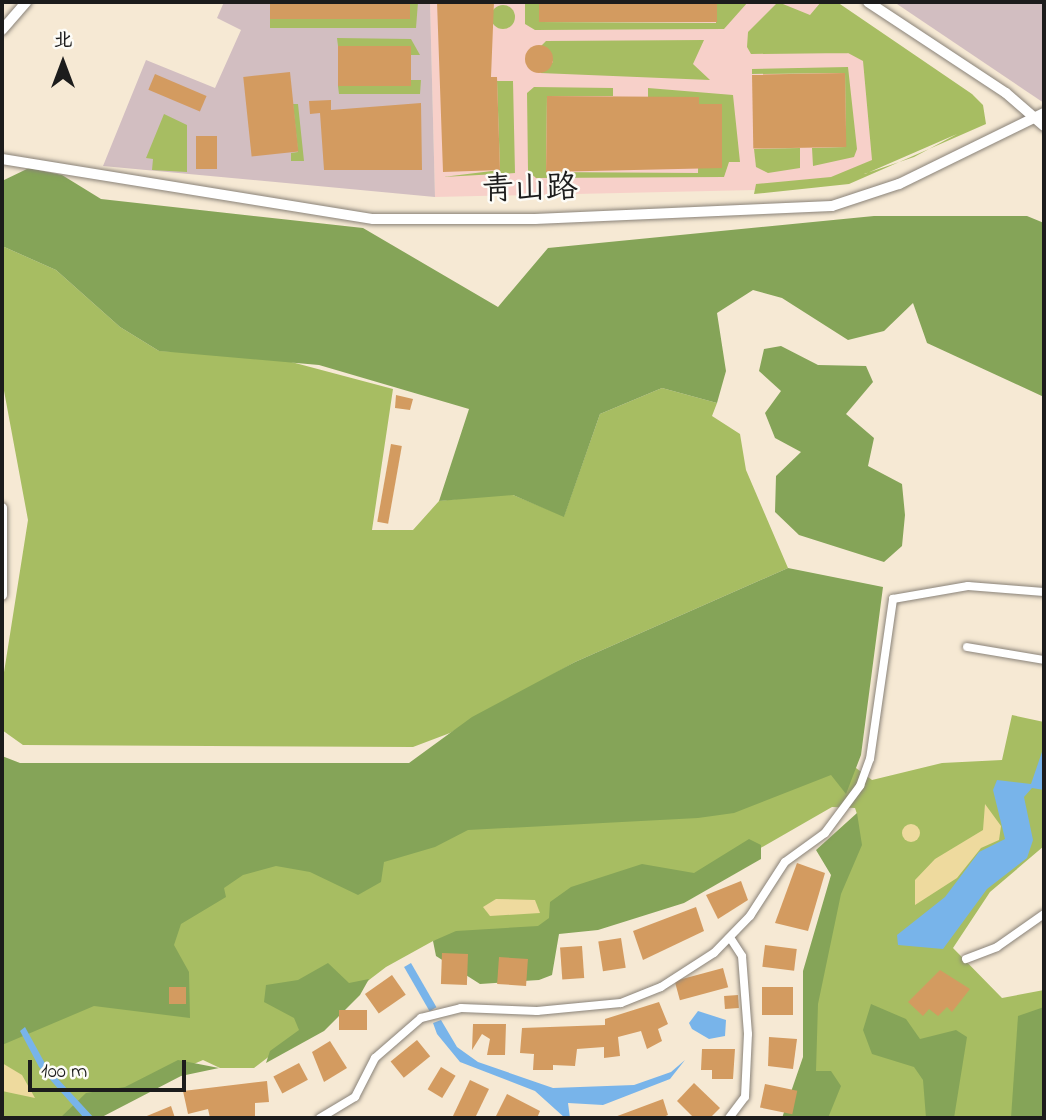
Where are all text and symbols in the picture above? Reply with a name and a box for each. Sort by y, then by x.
north arrow [28,28,98,98]
text: 北 [53,28,73,55]
street label: 青山路 [482,171,578,211]
scale bar [32,1046,189,1090]
text: 100 m [41,1057,87,1087]

